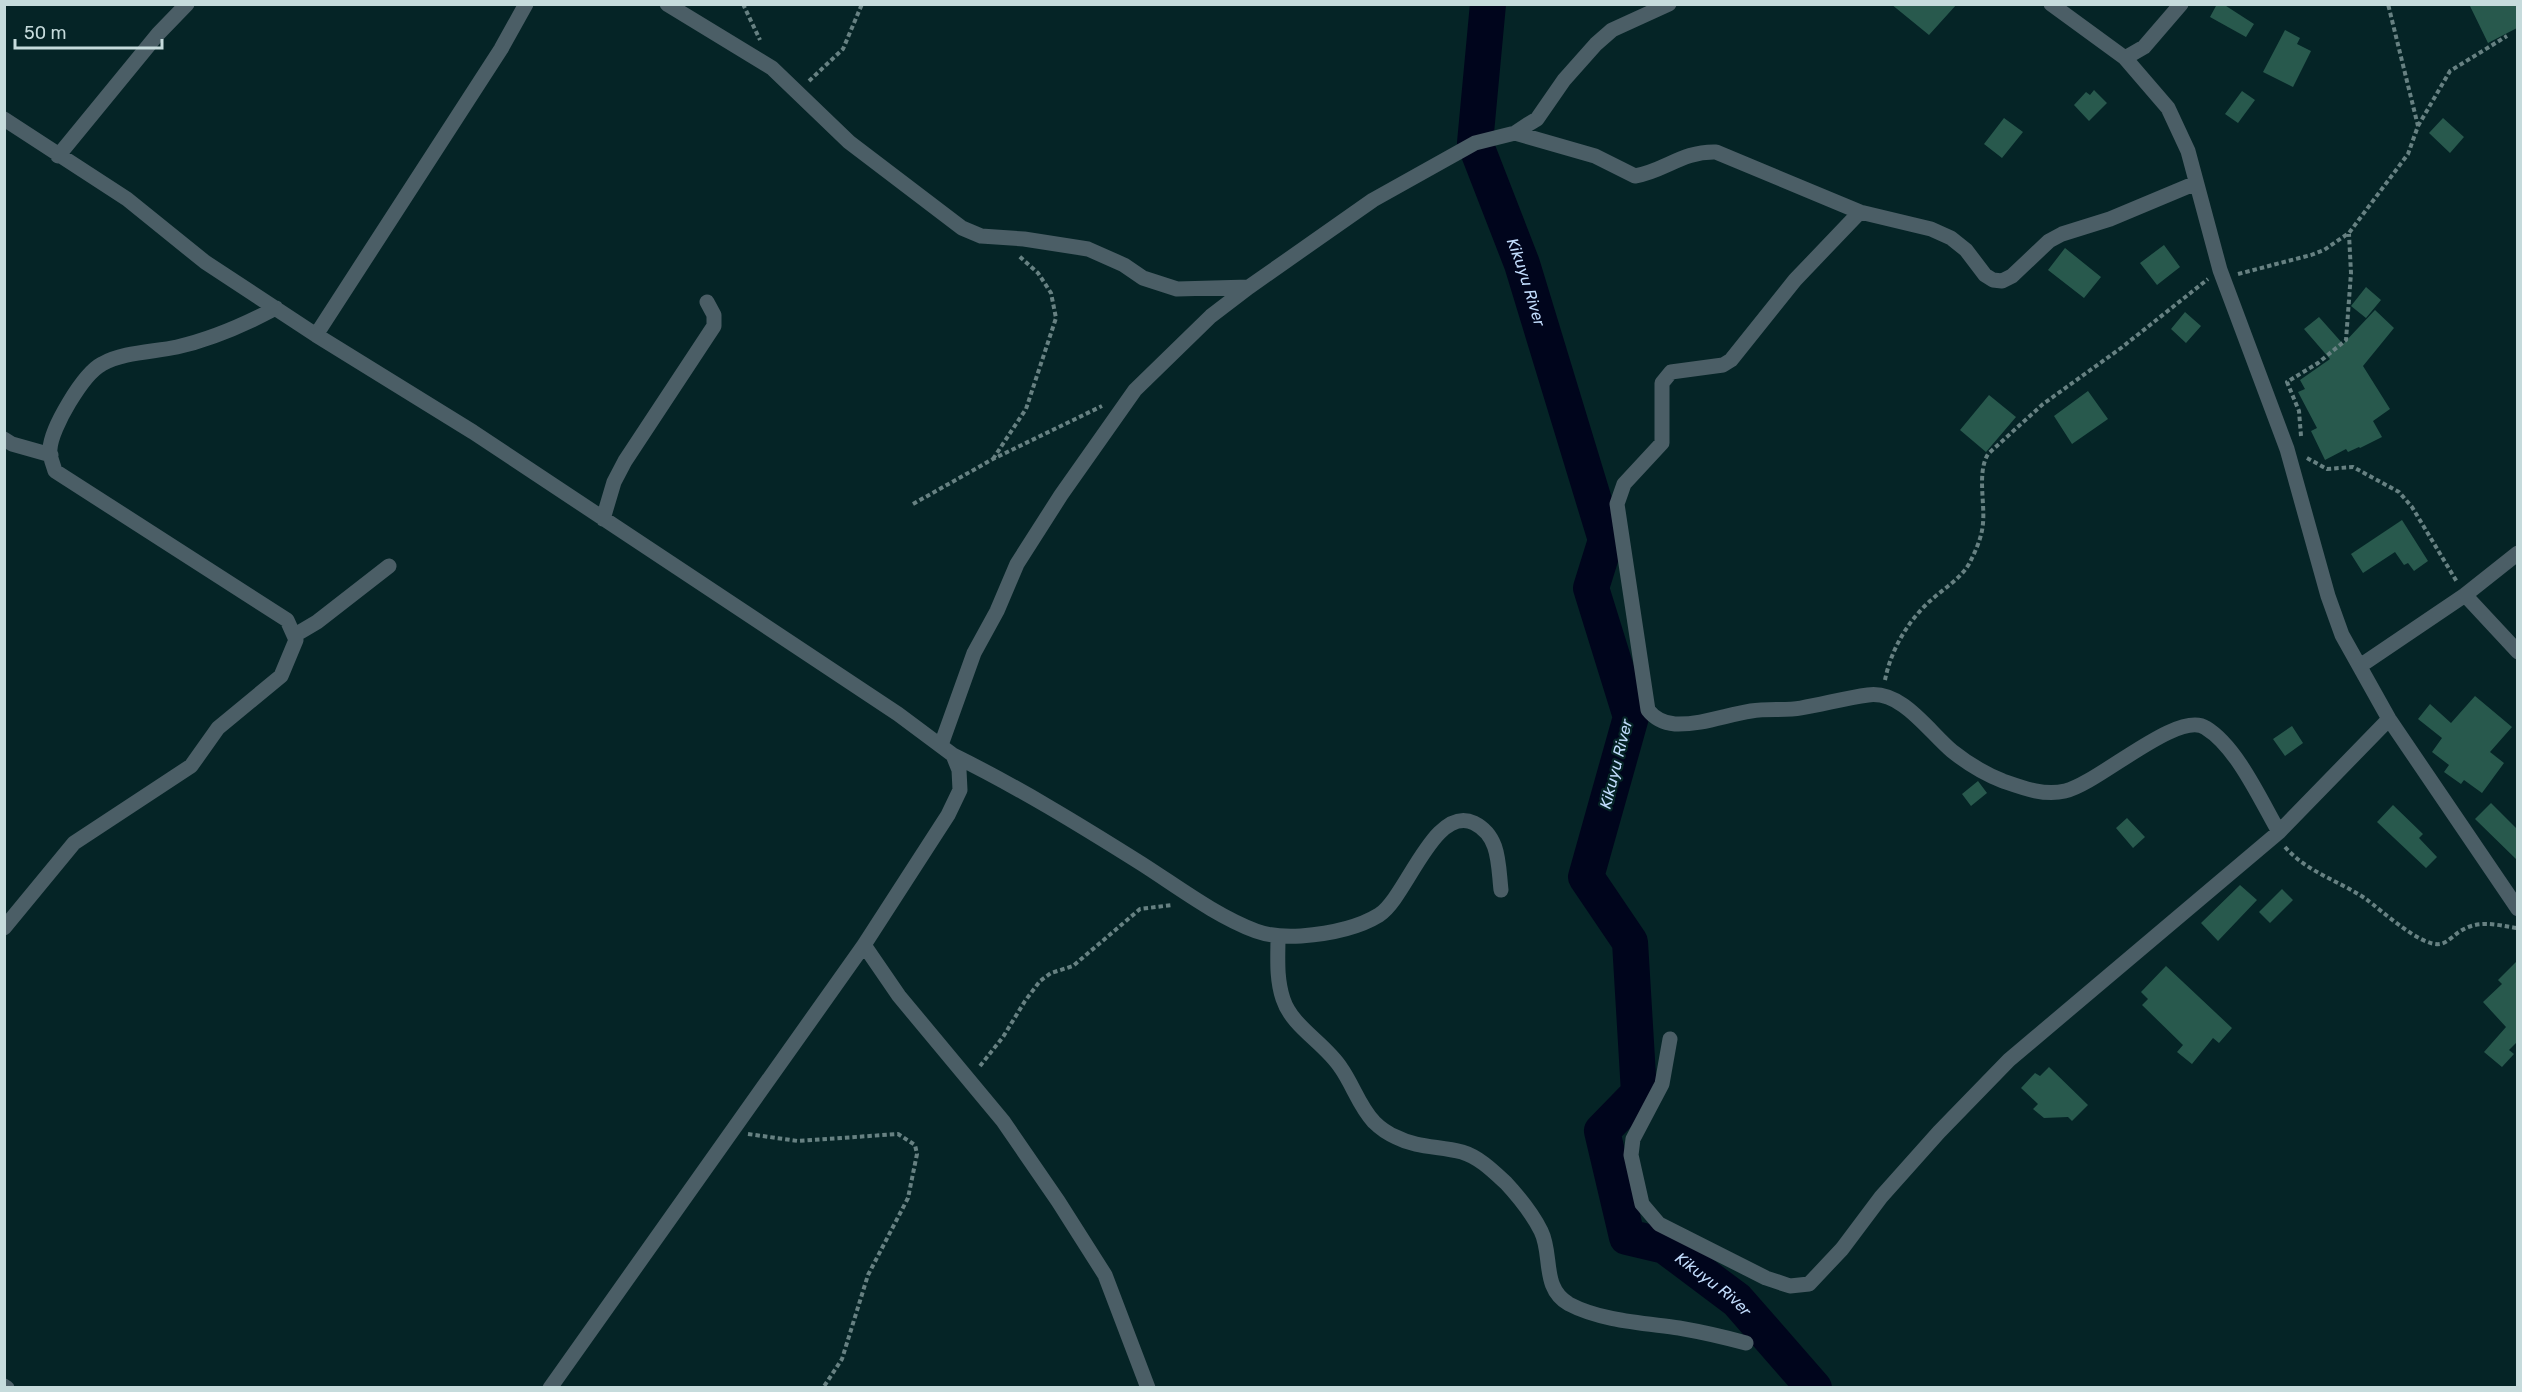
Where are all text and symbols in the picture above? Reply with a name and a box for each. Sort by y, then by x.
scale bar [15,12,162,50]
text: 50 m [24,22,67,44]
water label: Kikuyu River [1503,235,1550,329]
water label: Kikuyu River [1596,716,1637,811]
water label: Kikuyu River [1672,1248,1756,1320]

